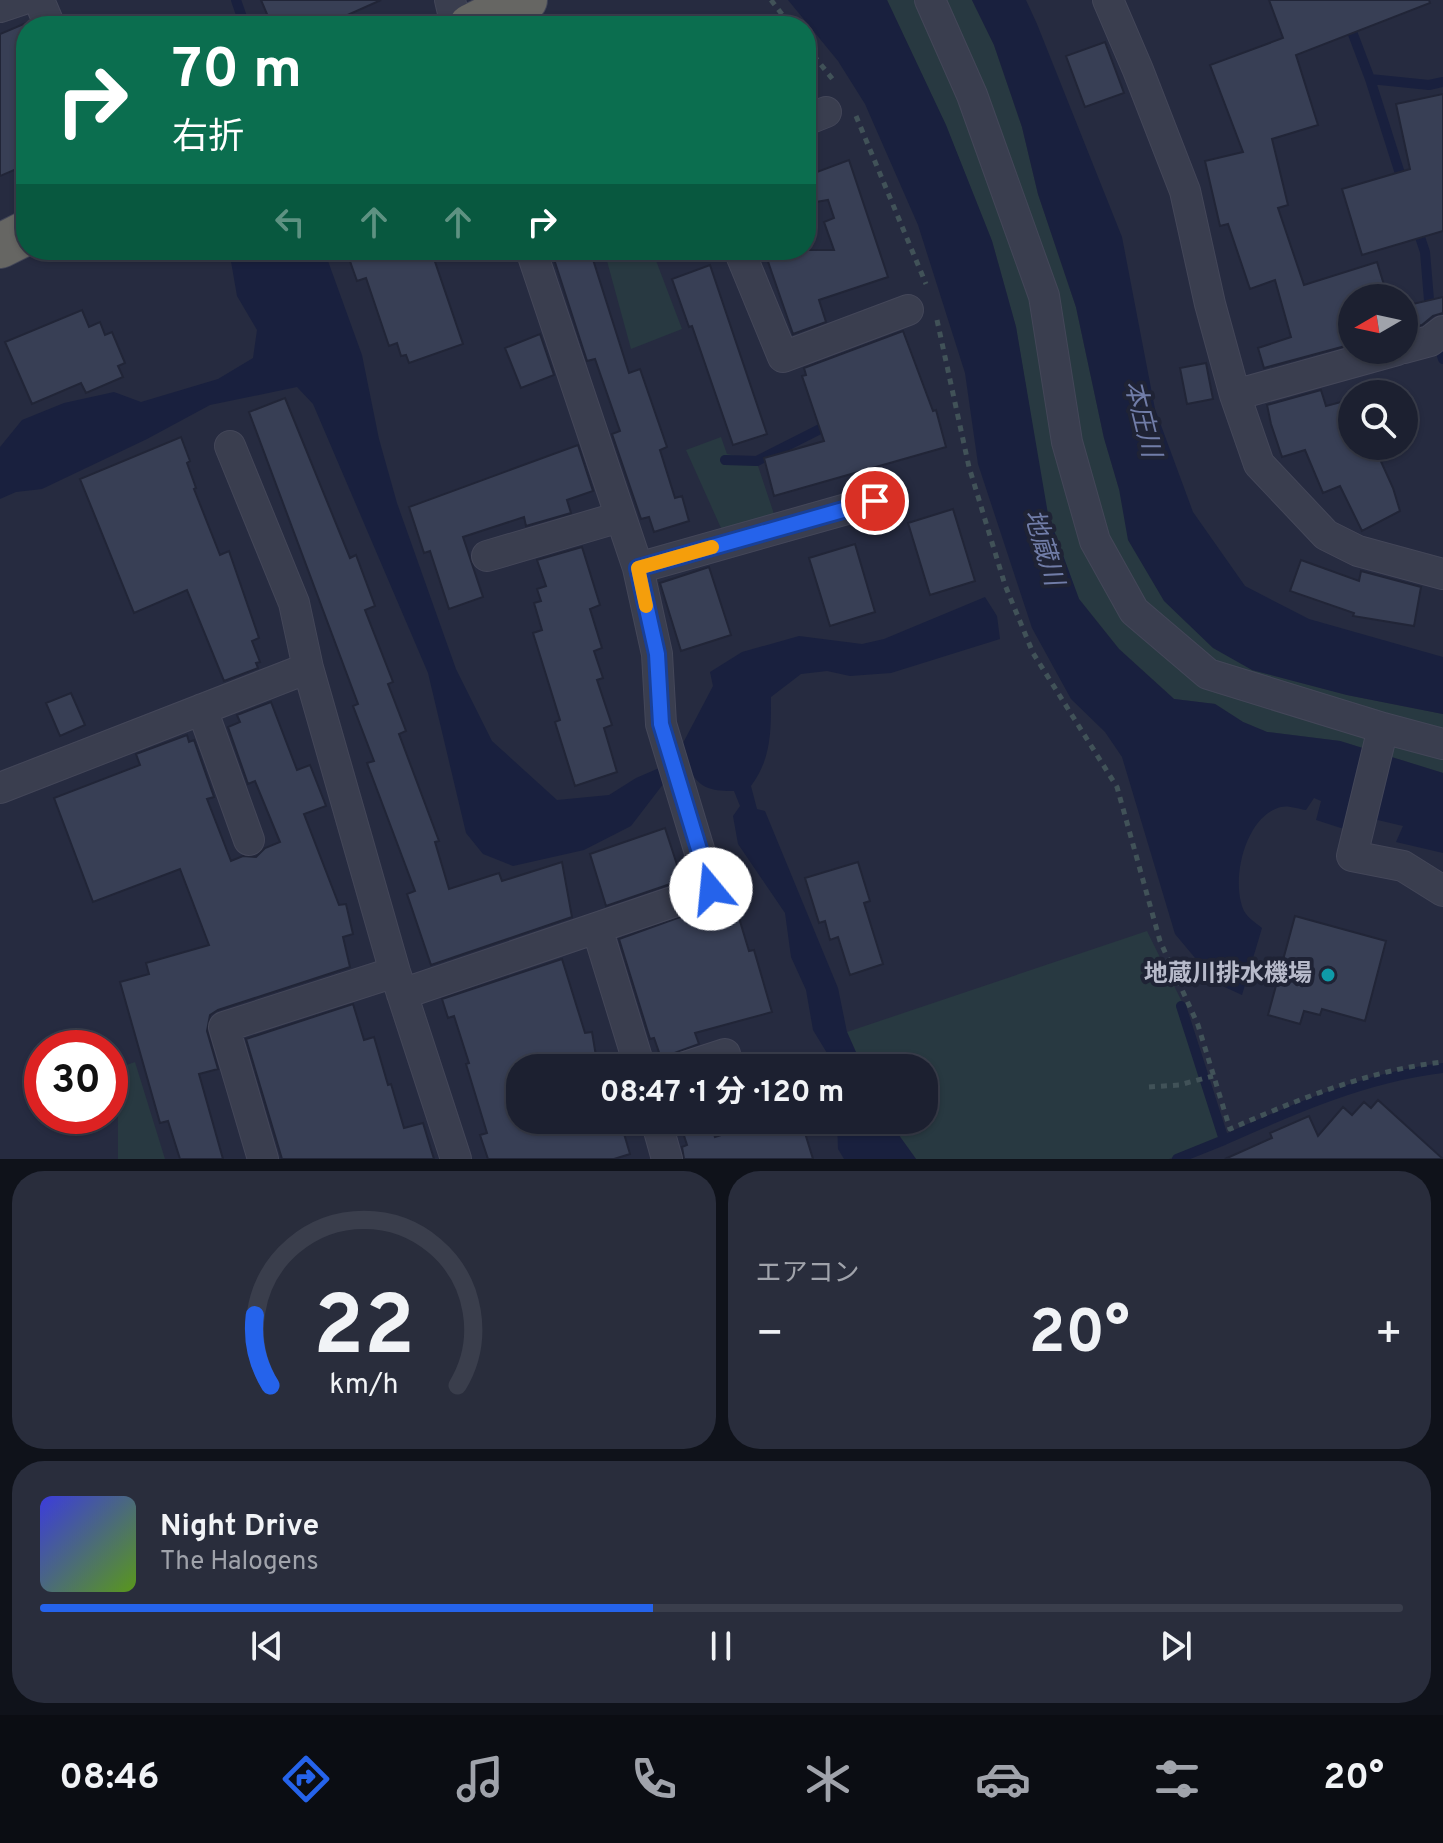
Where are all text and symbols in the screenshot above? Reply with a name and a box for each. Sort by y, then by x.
text: 70 m [172,37,302,107]
icon: right [40,48,144,152]
text: 右折 [172,116,244,162]
icon: left [268,200,312,244]
icon: ahead [352,200,396,244]
icon: ahead [436,200,480,244]
icon: right [520,200,564,244]
north arrow [1338,284,1418,364]
map controls [1338,284,1418,460]
water label: 本庄川 [1116,377,1167,464]
button: search [1338,380,1418,460]
pin [841,467,909,535]
icon: arrive [853,479,897,523]
water label: 地蔵川 [1015,506,1070,593]
position arrow [669,847,753,931]
place label: 地蔵川排水機場 [1144,960,1312,990]
marker: 地蔵川排水機場 [1319,966,1337,984]
speed limit sign: 30 [24,1030,128,1134]
text: 08:47 · 1 分 · 120 m [600,1075,844,1112]
text: エアコン [756,1258,860,1291]
text: 22 [313,1279,415,1384]
text: 20° [1029,1298,1130,1374]
text: − [756,1308,784,1364]
text: + [1375,1308,1403,1364]
text: km/h [329,1368,398,1404]
text: Night Drive [160,1509,319,1546]
text: The Halogens [160,1546,319,1579]
icon: previous [245,1624,289,1668]
icon: pause [699,1624,743,1668]
icon: next [1154,1624,1198,1668]
icon: directions [278,1751,334,1807]
icon: music [452,1751,508,1807]
icon: phone [626,1751,682,1807]
icon: climate [800,1751,856,1807]
icon: car [975,1751,1031,1807]
icon: filters [1149,1751,1205,1807]
text: 08:46 [59,1756,159,1802]
text: 20° [1323,1756,1384,1802]

